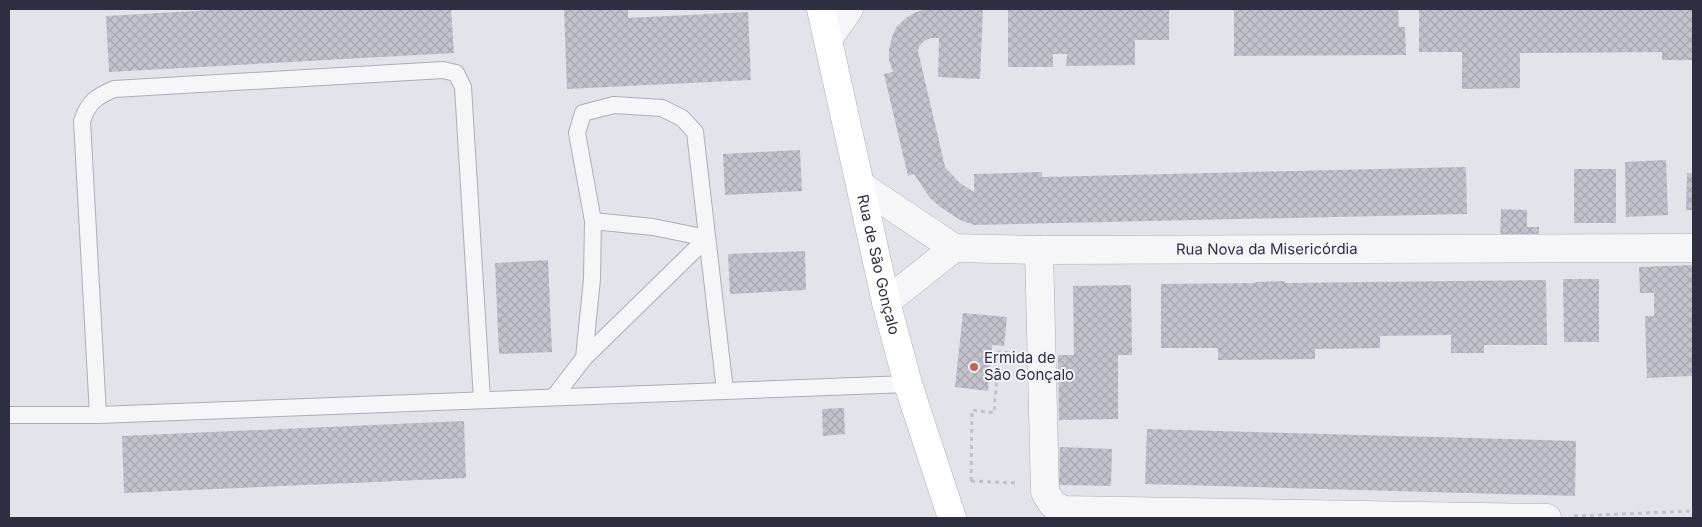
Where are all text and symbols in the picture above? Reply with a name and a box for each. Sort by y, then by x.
street label: Rua de São Gonçalo [853,193,904,337]
street label: Rua Nova da Misericórdia [1176,239,1358,259]
place label: Ermida de São Gonçalo [984,348,1074,384]
marker: Ermida de São Gonçalo [968,361,980,373]

